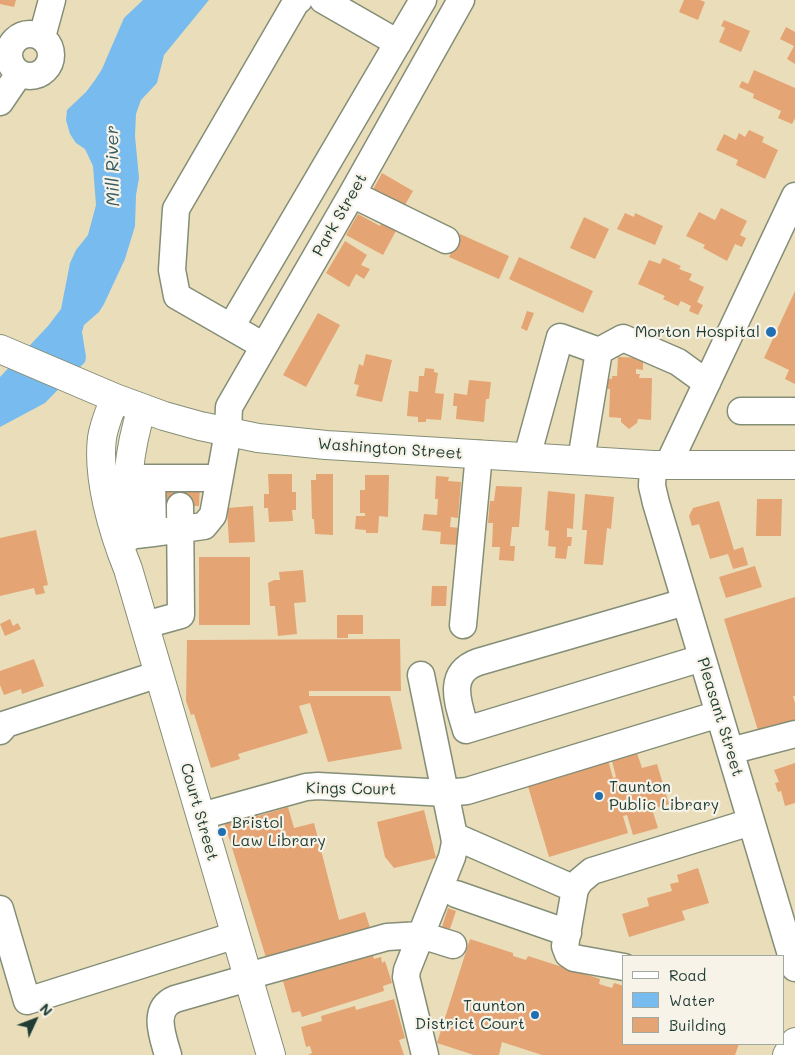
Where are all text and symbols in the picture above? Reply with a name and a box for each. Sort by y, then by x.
water label: Mill River [101,125,125,207]
street label: Park Street [309,170,371,260]
place label: Morton Hospital [635,322,760,342]
marker: Morton Hospital [764,325,778,339]
street label: Washington Street [317,434,463,464]
street label: Pleasant Street [693,655,747,779]
street label: Court Street [176,761,222,863]
place label: Taunton Public Library [609,777,719,815]
street label: Kings Court [306,779,396,799]
marker: Taunton Public Library [593,790,605,802]
place label: Bristol Law Library [232,813,326,851]
marker: Bristol Law Library [216,826,228,838]
legend [622,955,785,1045]
text: Road [669,965,706,985]
text: Water [669,990,715,1010]
north arrow [10,995,60,1045]
place label: Taunton District Court [415,996,525,1034]
text: N [36,999,57,1020]
marker: Taunton District Court [529,1009,541,1021]
text: Building [669,1015,726,1035]

